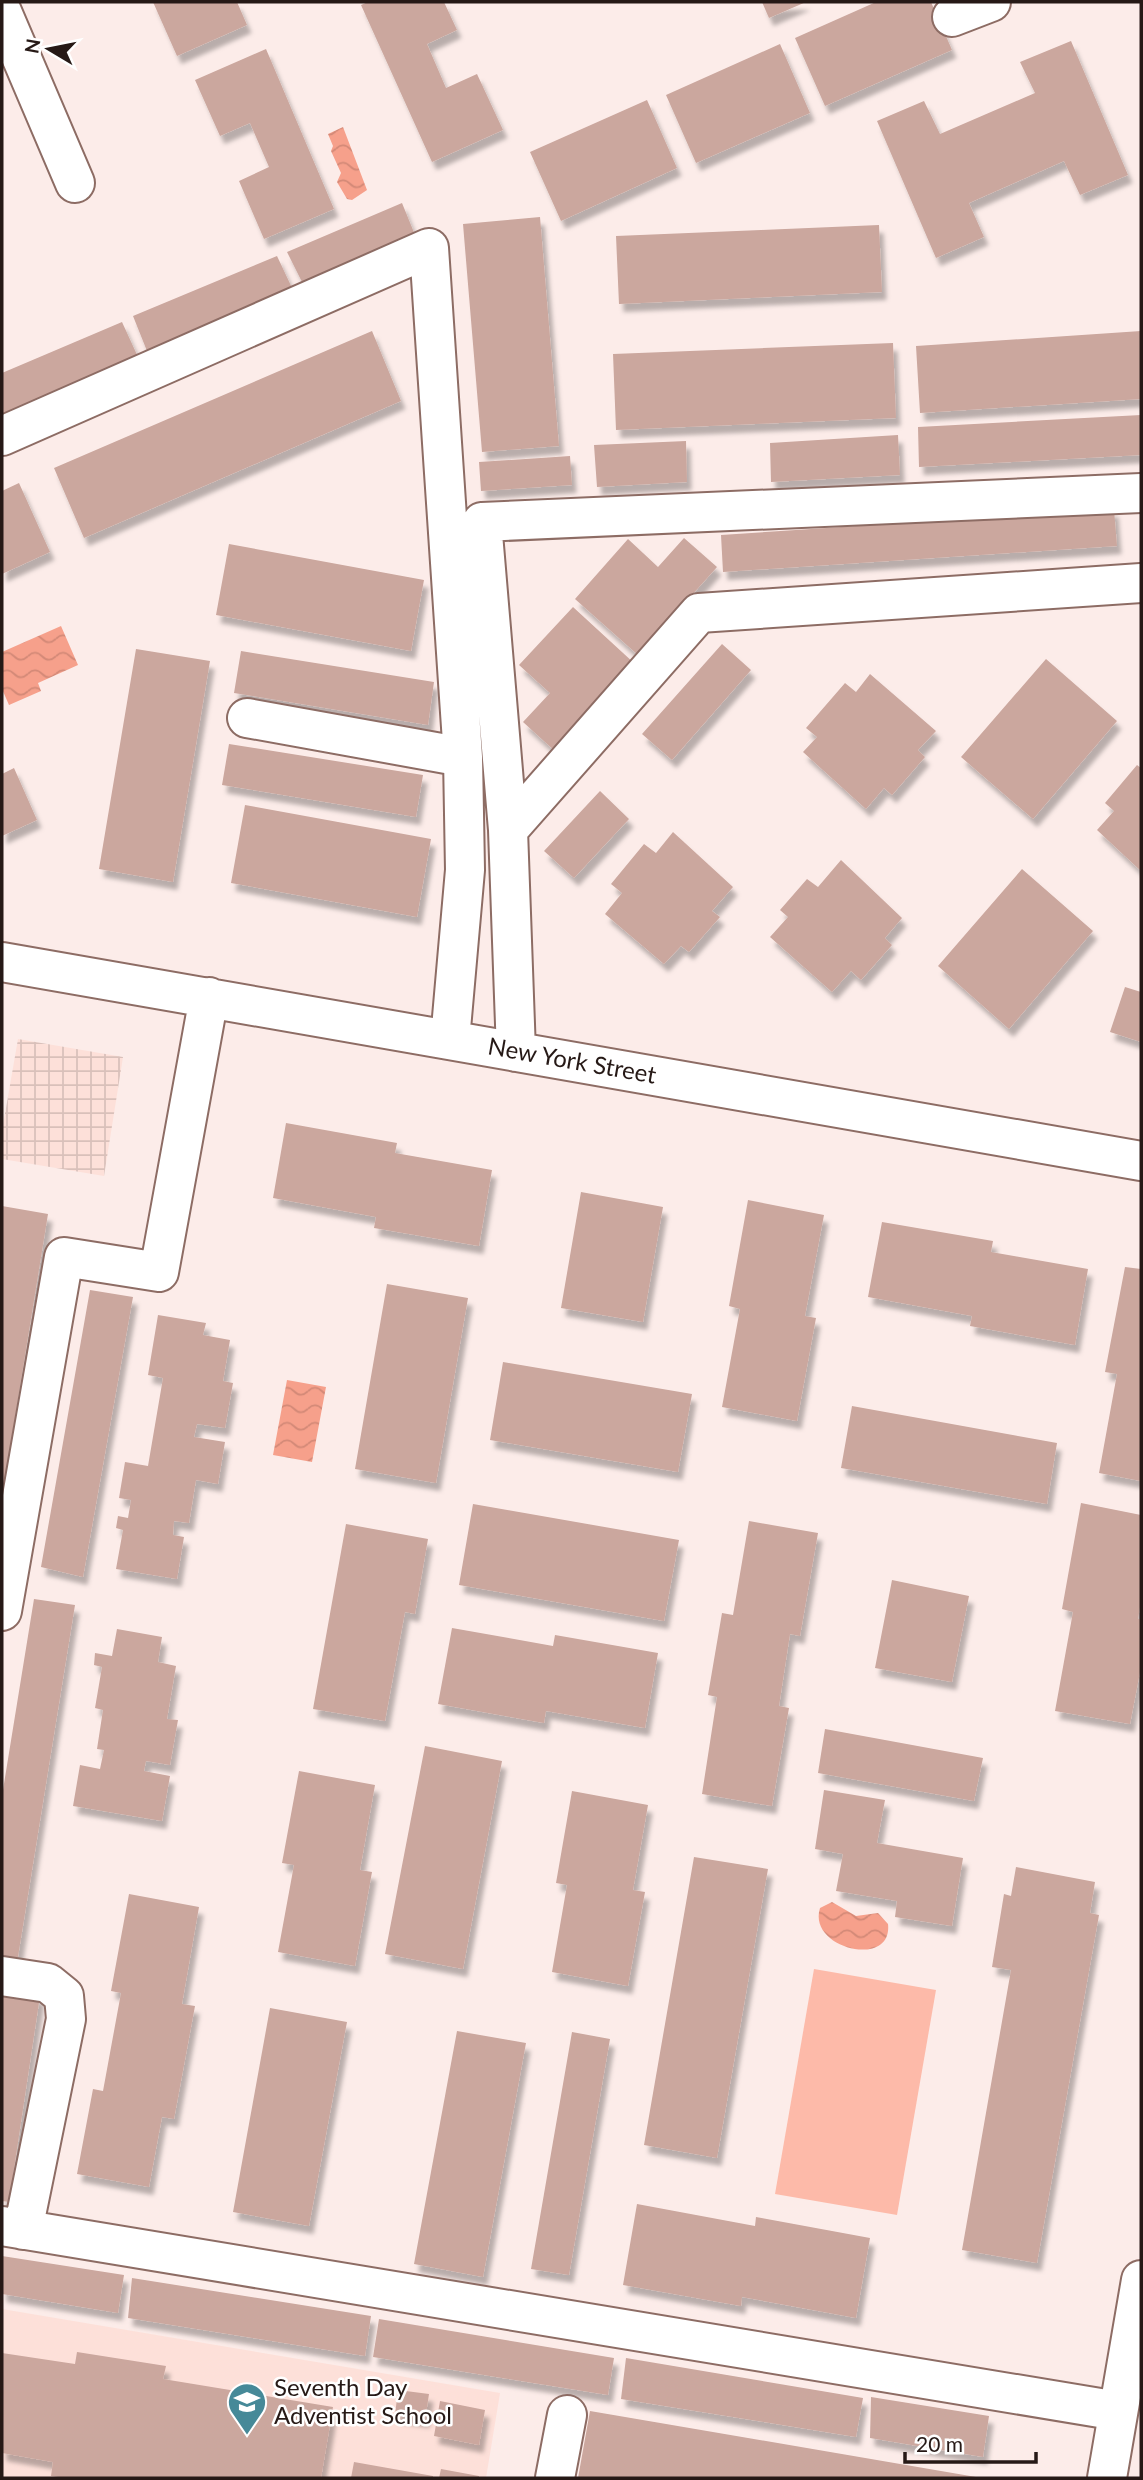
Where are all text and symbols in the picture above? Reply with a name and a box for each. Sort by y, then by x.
north arrow [14,14,84,84]
text: N [19,37,44,55]
street label: New York Street [486,1030,659,1089]
place label: Seventh Day Adventist School [274,2372,452,2429]
school or university icon: Seventh Day Adventist School [226,2381,268,2436]
scale bar [905,2420,1036,2464]
text: 20 m [916,2431,963,2456]

